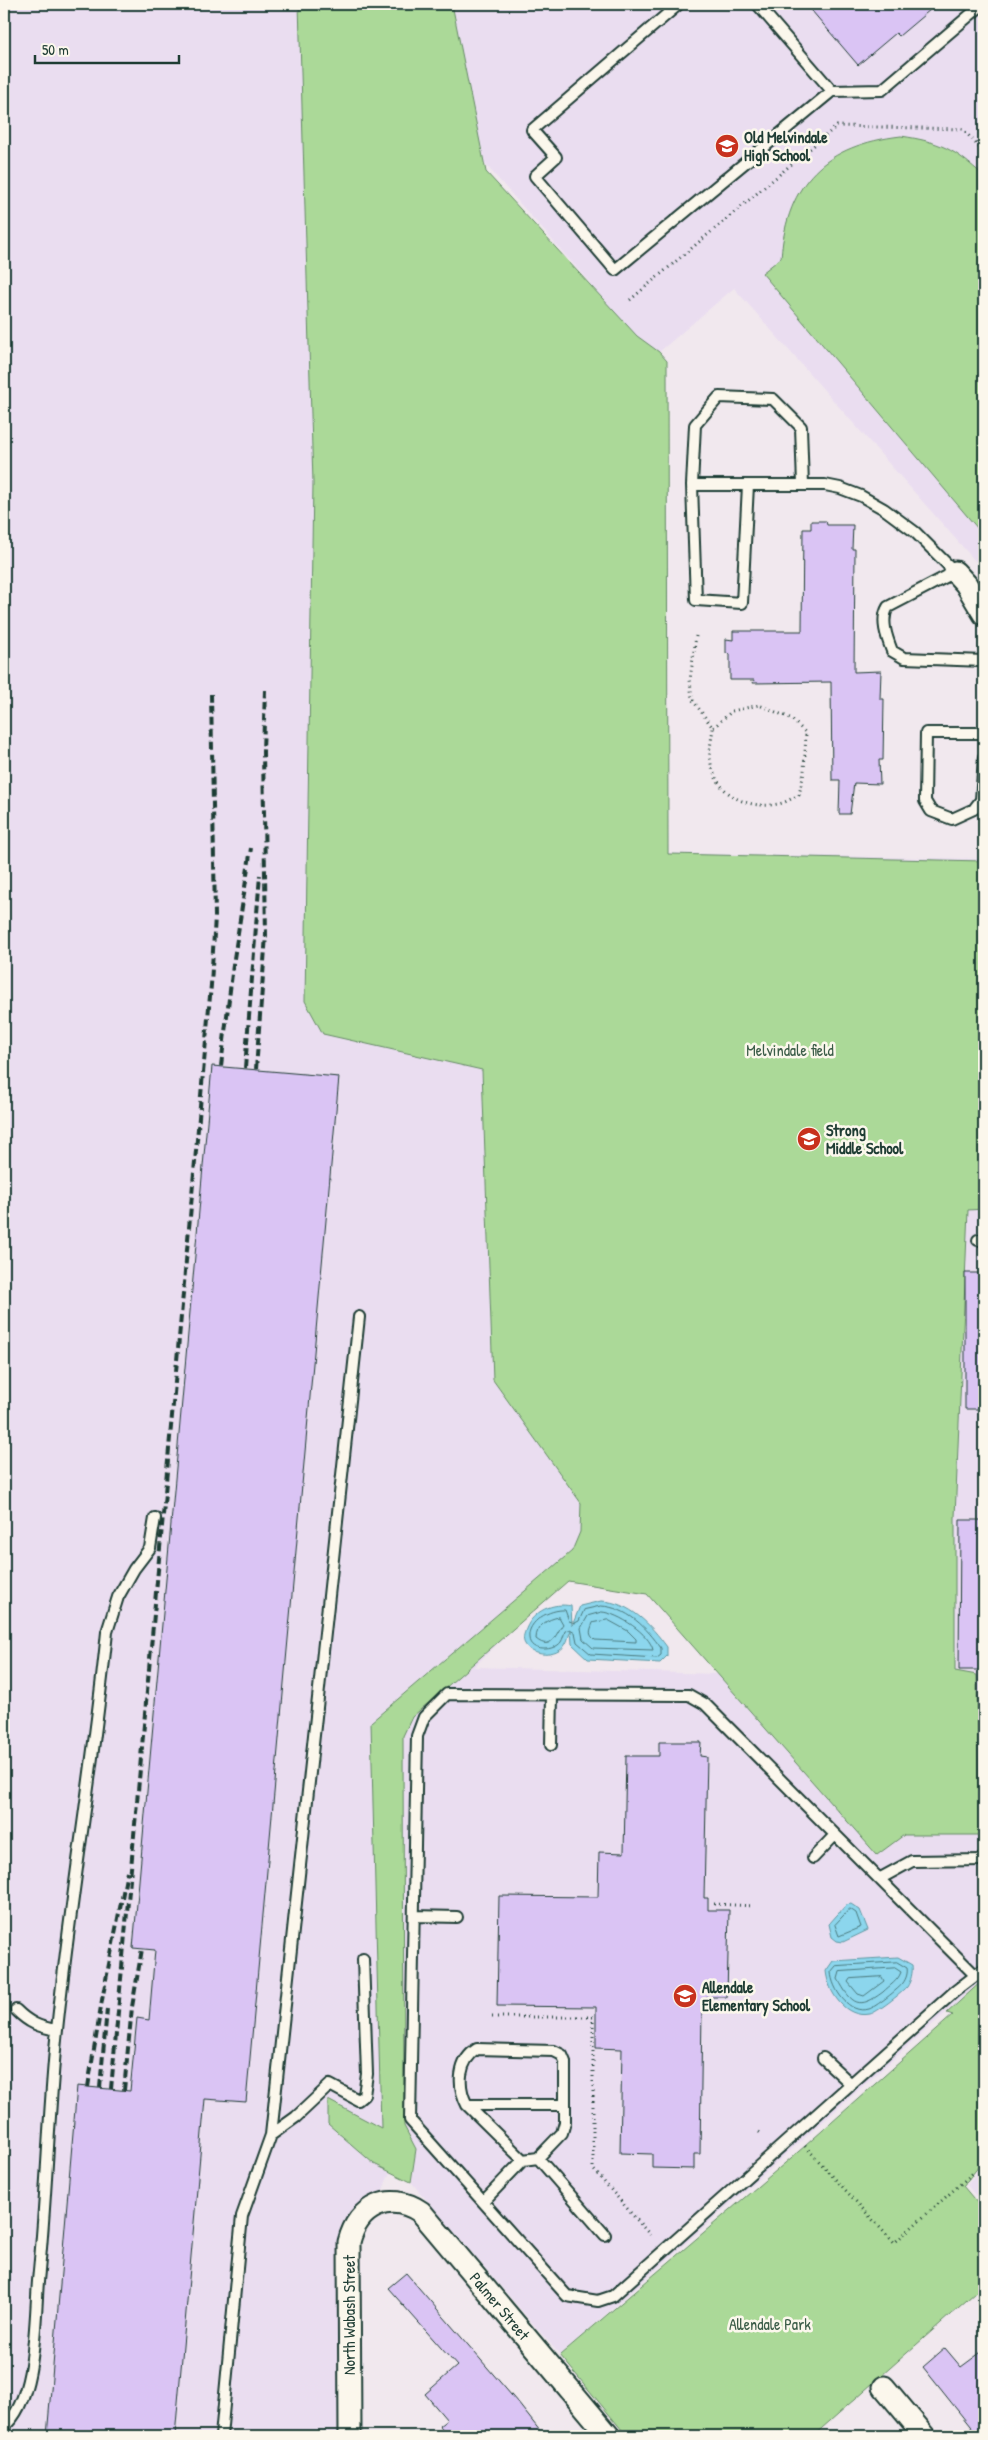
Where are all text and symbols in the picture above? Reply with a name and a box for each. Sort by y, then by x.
scale bar [35,32,179,64]
text: 50 m [42,39,69,60]
place label: Old Melvindale High School [744,126,828,167]
school or university icon: Old Melvindale High School [714,133,740,159]
park label: Melvindale field [746,1039,834,1061]
place label: Strong Middle School [826,1119,904,1159]
school or university icon: Strong Middle School [796,1126,822,1152]
place label: Allendale Elementary School [702,1976,811,2017]
school or university icon: Allendale Elementary School [672,1983,698,2009]
street label: North Wabash Street [338,2255,360,2375]
street label: Palmer Street [465,2267,535,2345]
park label: Allendale Park [729,2313,811,2335]

